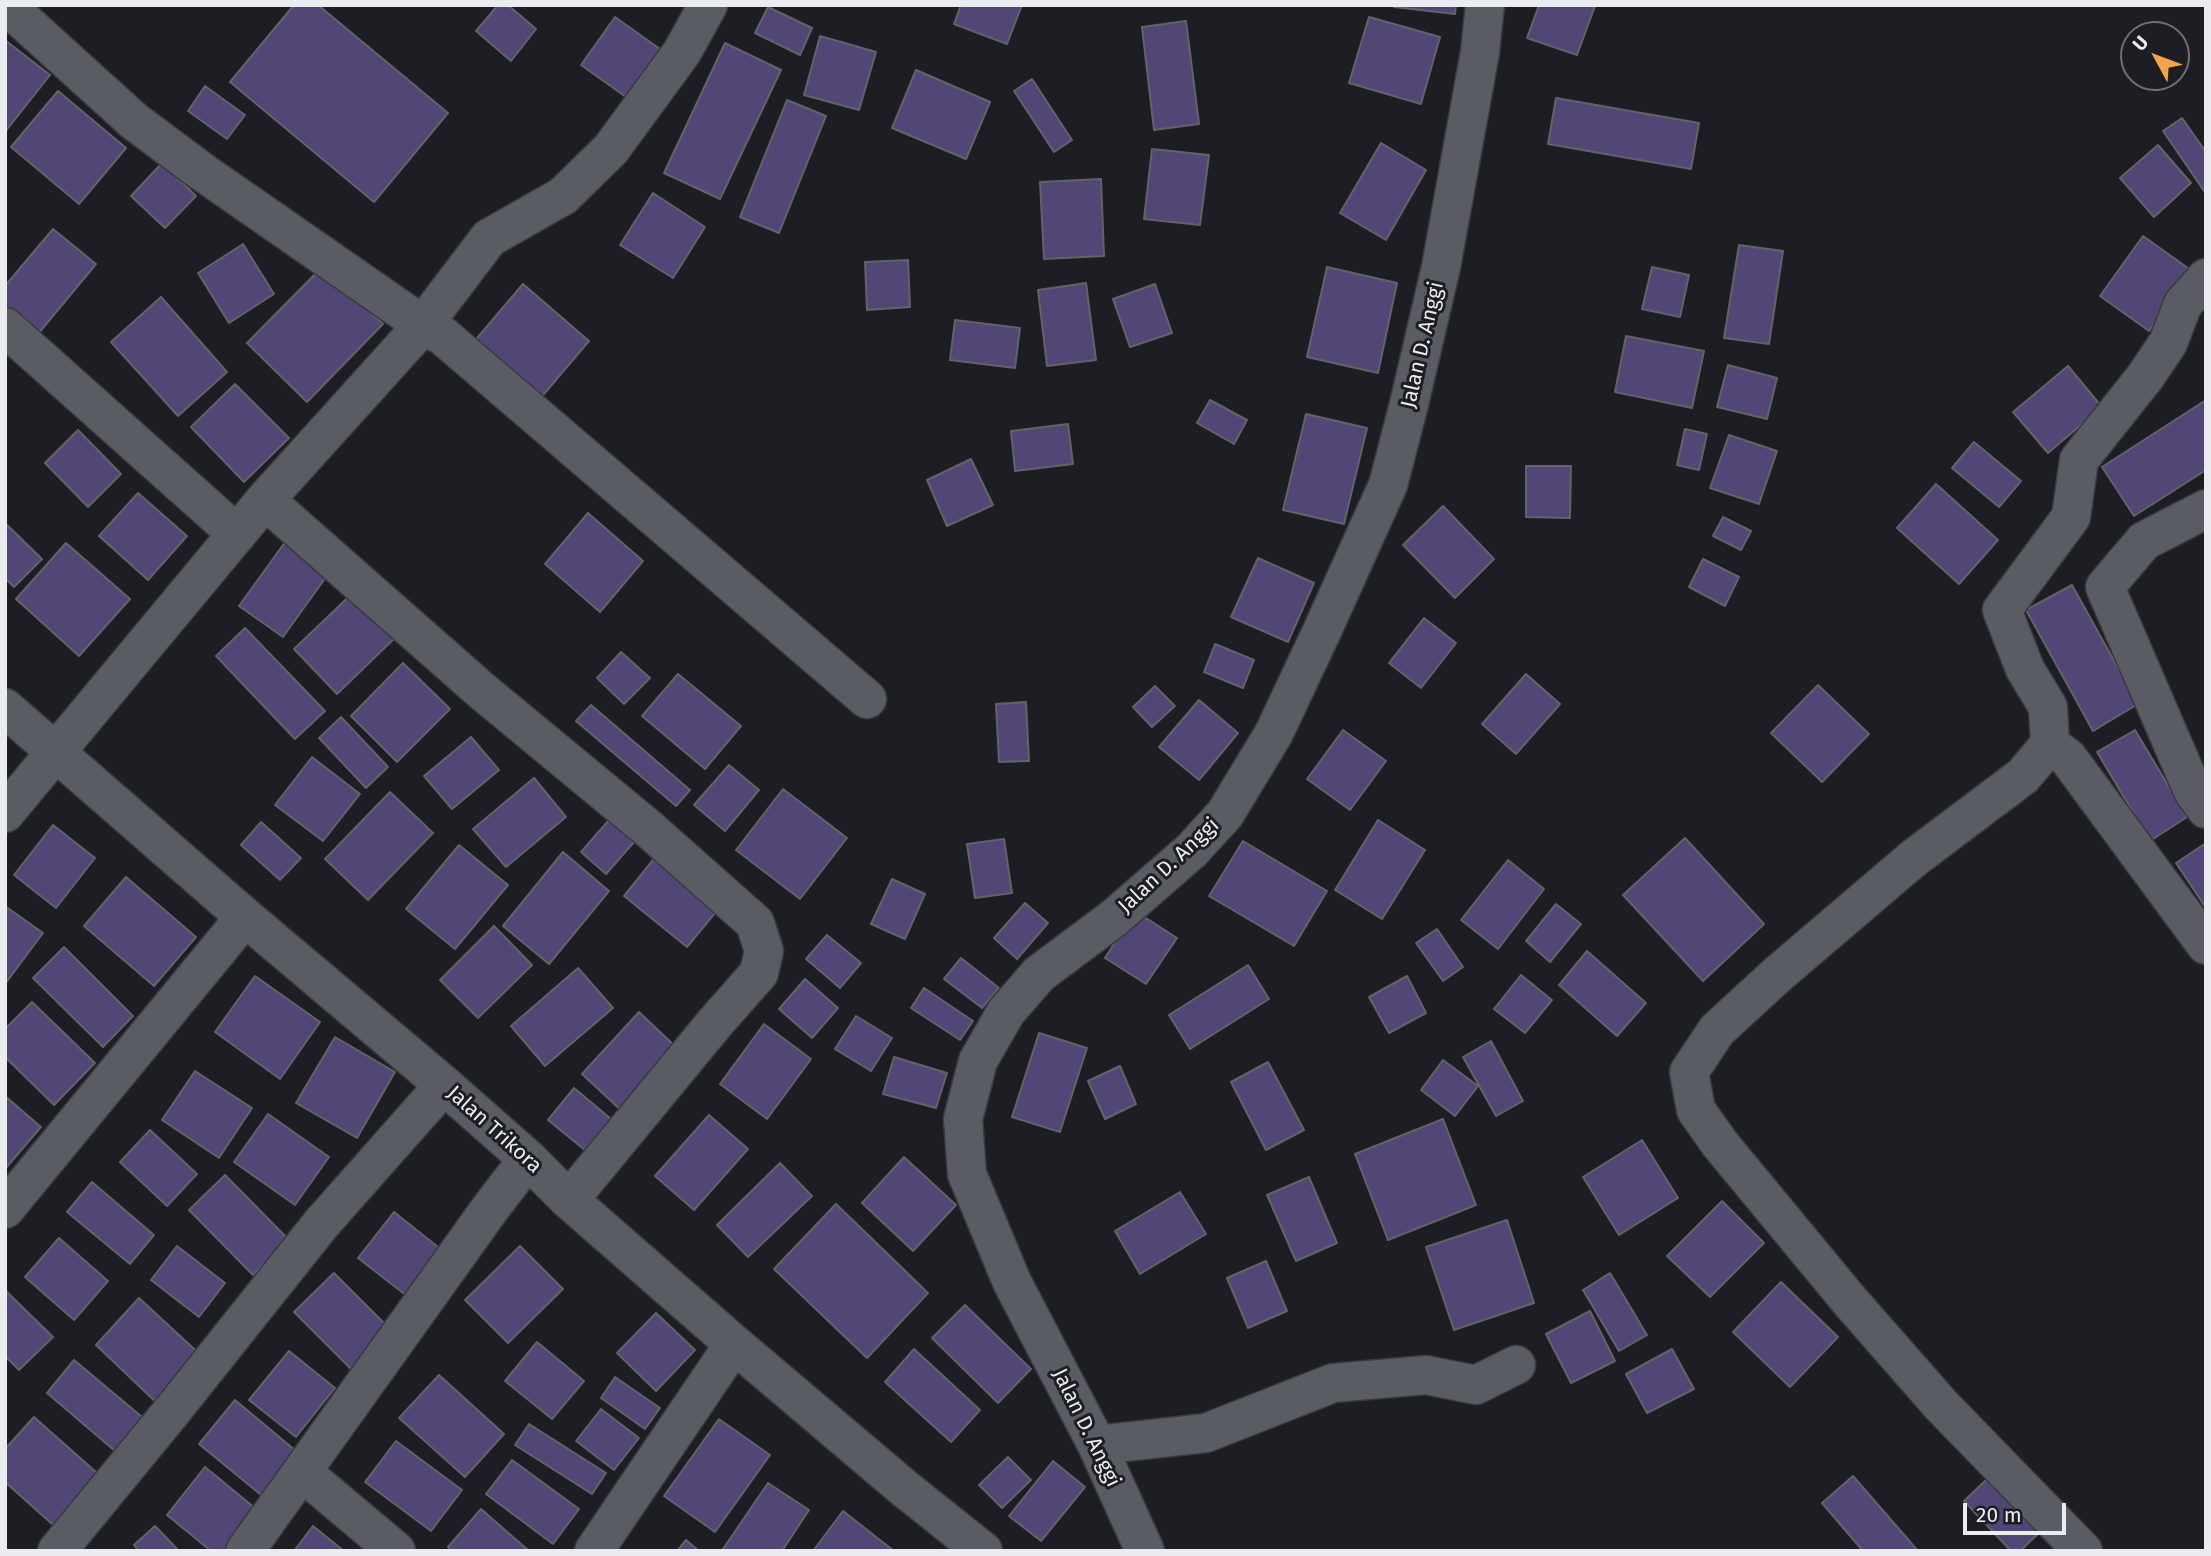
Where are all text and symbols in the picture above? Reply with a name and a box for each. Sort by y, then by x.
north arrow [2120,21,2190,91]
text: U [2128,31,2153,55]
street label: Jalan D. Anggi [1396,279,1450,411]
street label: Jalan D. Anggi [1113,813,1225,919]
street label: Jalan Trikora [441,1081,547,1179]
street label: Jalan D. Anggi [1046,1365,1126,1491]
scale bar [1966,1490,2069,1534]
text: 20 m [1976,1502,2022,1528]

